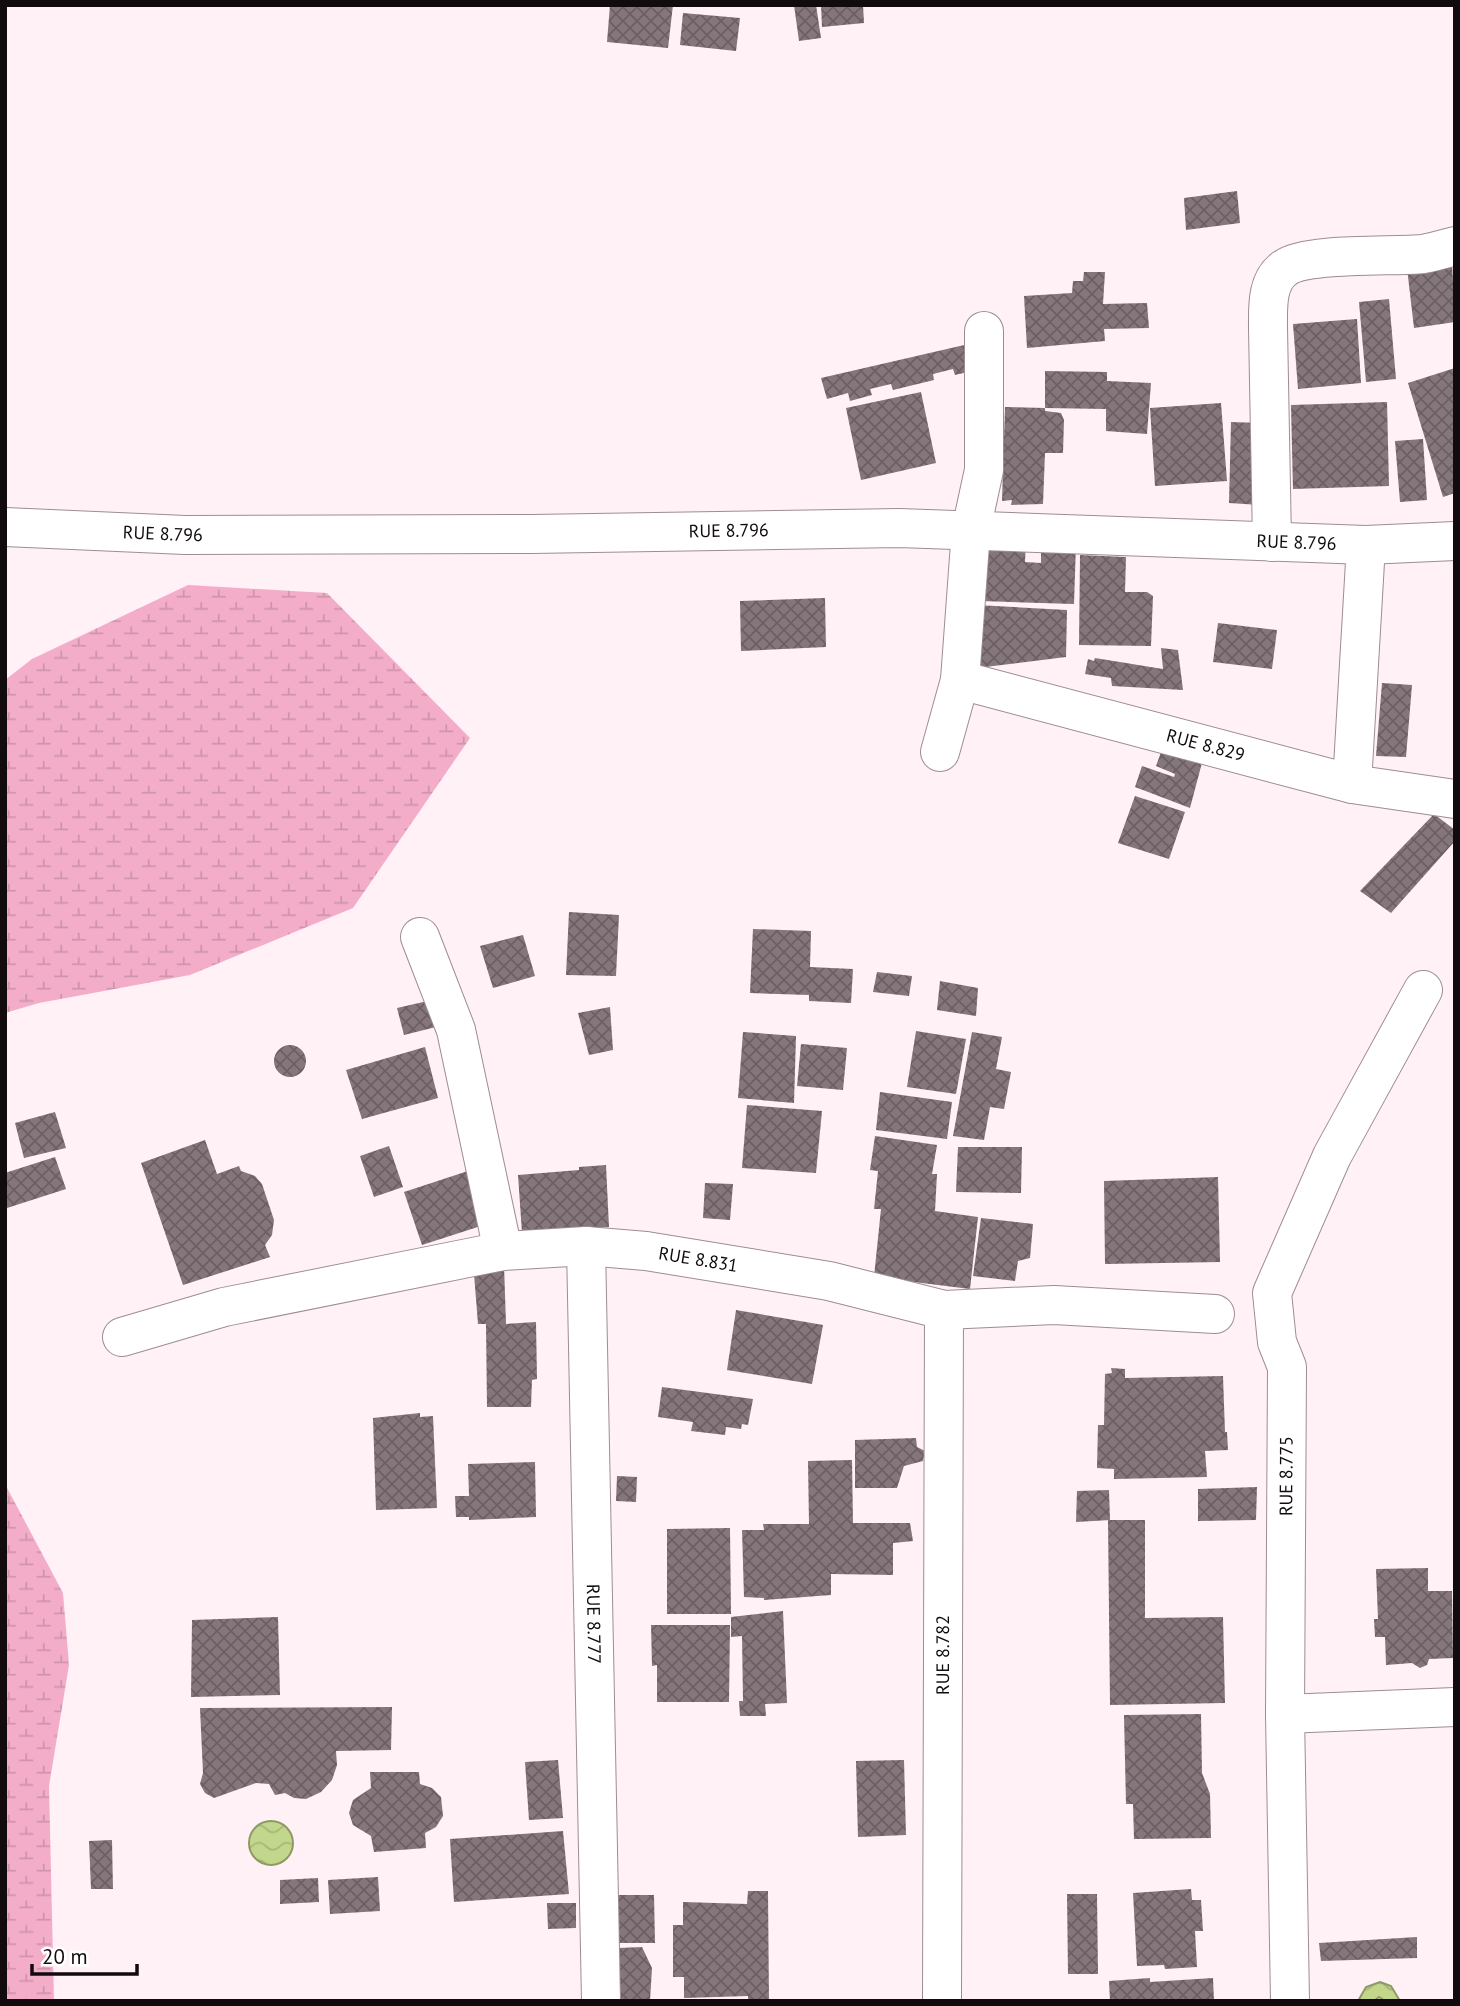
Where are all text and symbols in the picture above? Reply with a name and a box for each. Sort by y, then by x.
street label: RUE 8.796 [689,518,769,542]
street label: RUE 8.796 [122,520,203,546]
street label: RUE 8.796 [1256,529,1337,555]
street label: RUE 8.829 [1164,723,1247,766]
street label: RUE 8.831 [657,1241,740,1277]
street label: RUE 8.775 [1274,1436,1298,1516]
street label: RUE 8.777 [582,1584,606,1664]
street label: RUE 8.782 [931,1615,954,1695]
scale bar [32,1932,136,1976]
text: 20 m [42,1943,88,1970]

